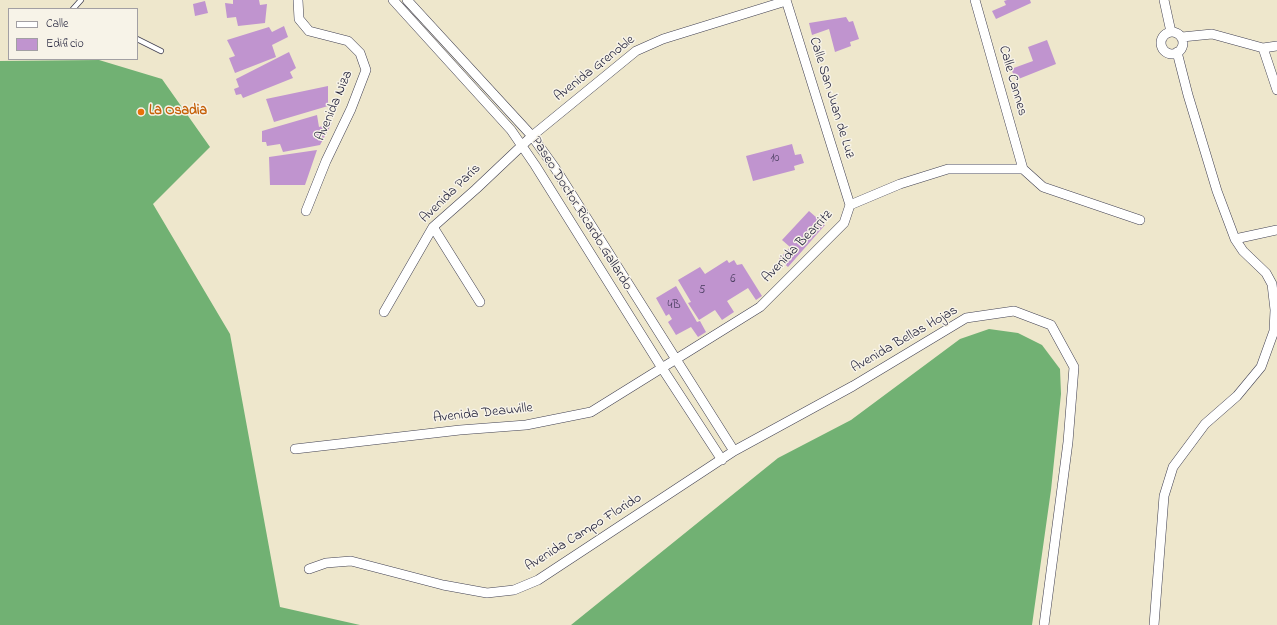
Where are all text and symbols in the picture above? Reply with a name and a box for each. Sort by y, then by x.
legend [8,8,138,60]
text: Calle [46,15,68,33]
street label: Avenida Grenoble [551,32,639,106]
text: Edificio [46,35,84,53]
street label: Calle San Juan de Luz [805,35,857,161]
street label: Calle Cannes [994,44,1030,118]
street label: Avenida Niza [313,68,357,144]
place label: La Osadia [149,104,207,120]
marker: La Osadia [136,107,146,117]
street label: Paseo Doctor Ricardo Gallardo [527,134,635,294]
house number: 10 [771,152,779,166]
street label: Avenida París [417,161,485,227]
street label: Avenida Bearritz [759,207,837,287]
house number: 6 [730,273,736,287]
house number: 5 [699,284,705,298]
house number: 4B [667,299,681,313]
street label: Avenida Bellas Hojas [849,303,961,377]
street label: Avenida Deauville [432,400,534,428]
street label: Avenida Campo Florido [523,490,645,576]

